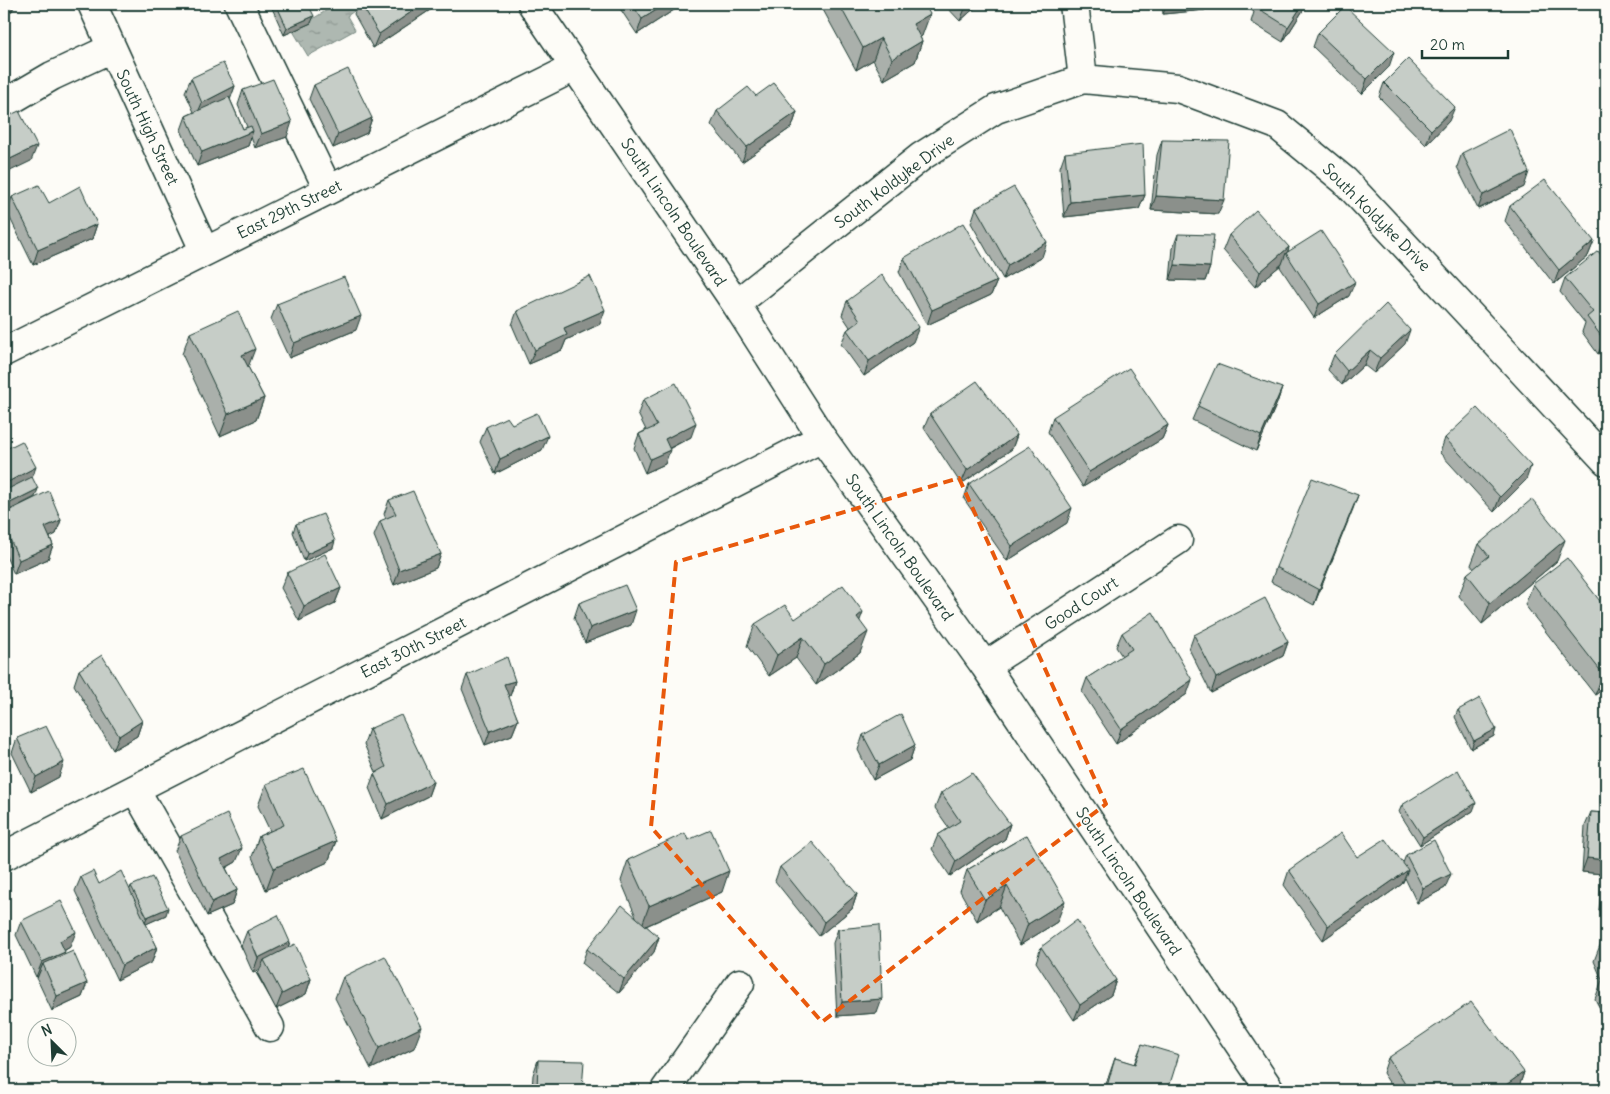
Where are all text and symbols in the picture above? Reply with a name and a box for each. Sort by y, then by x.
scale bar [1422,28,1509,60]
text: 20 m [1430,35,1465,54]
street label: South High Street [112,66,184,189]
street label: South Koldyke Drive [830,129,958,233]
street label: South Lincoln Boulevard [617,134,731,290]
street label: South Koldyke Drive [1319,159,1435,275]
street label: East 29th Street [233,175,345,243]
street label: South Lincoln Boulevard [842,470,958,624]
street label: Good Court [1041,572,1122,634]
street label: East 30th Street [357,612,470,682]
street label: South Lincoln Boulevard [1072,803,1186,959]
north arrow [28,1016,78,1066]
text: N [39,1020,55,1040]

